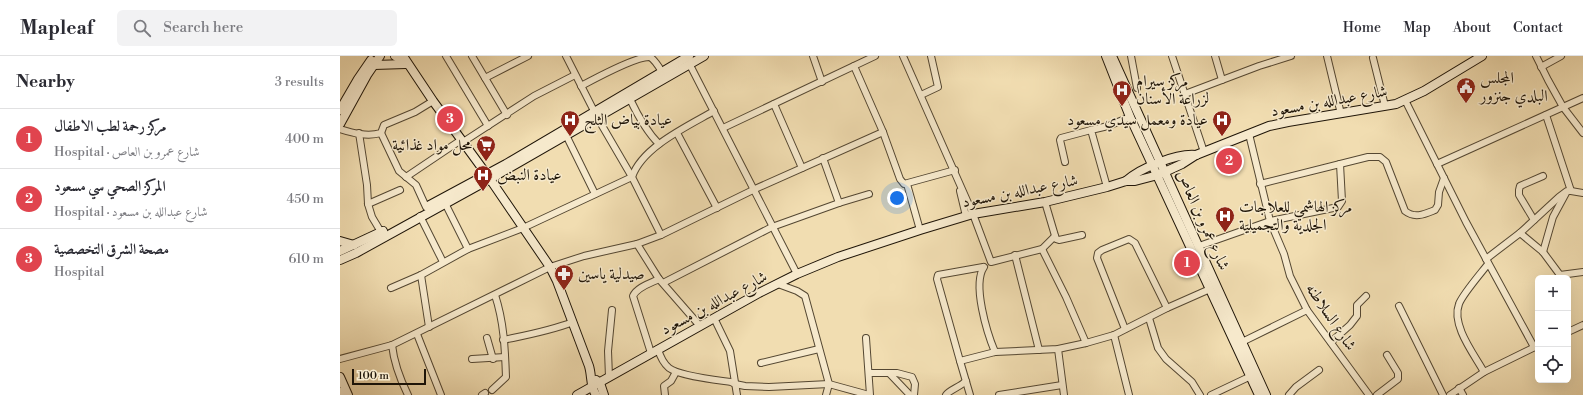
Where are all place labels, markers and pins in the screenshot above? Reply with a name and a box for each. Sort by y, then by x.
place label: المجلس البلدي جنزور [1478,68,1548,108]
place label: مركز سيرام لزراعة الأسنان [1136,71,1209,109]
public building icon: المجلس البلدي جنزور [1455,76,1477,104]
hospital icon: مركز سيرام لزراعة الأسنان [1111,79,1133,107]
pin: 3 [437,104,463,134]
hospital icon: عيادة بياض الثلج [559,109,581,137]
hospital icon: عيادة ومعمل سيدي مسعود [1211,109,1233,137]
place label: عيادة بياض الثلج [584,110,672,134]
place label: عيادة ومعمل سيدي مسعود [1067,110,1208,132]
supermarket icon: محل مواد غذائية [475,134,497,162]
place label: محل مواد غذائية [392,135,472,156]
pin: 2 [1216,146,1242,176]
hospital icon: عيادة النبض [472,164,494,192]
place label: عيادة النبض [497,165,562,185]
place label: مركز الهاشمي للعلاجات الجلدية والتجميلية [1239,197,1352,235]
hospital icon: مركز الهاشمي للعلاجات الجلدية والتجميلية [1214,205,1236,233]
pin: 1 [1174,248,1200,278]
pharmacy icon: صيدلية ياسين [553,263,575,291]
place label: صيدلية ياسين [578,264,645,284]

